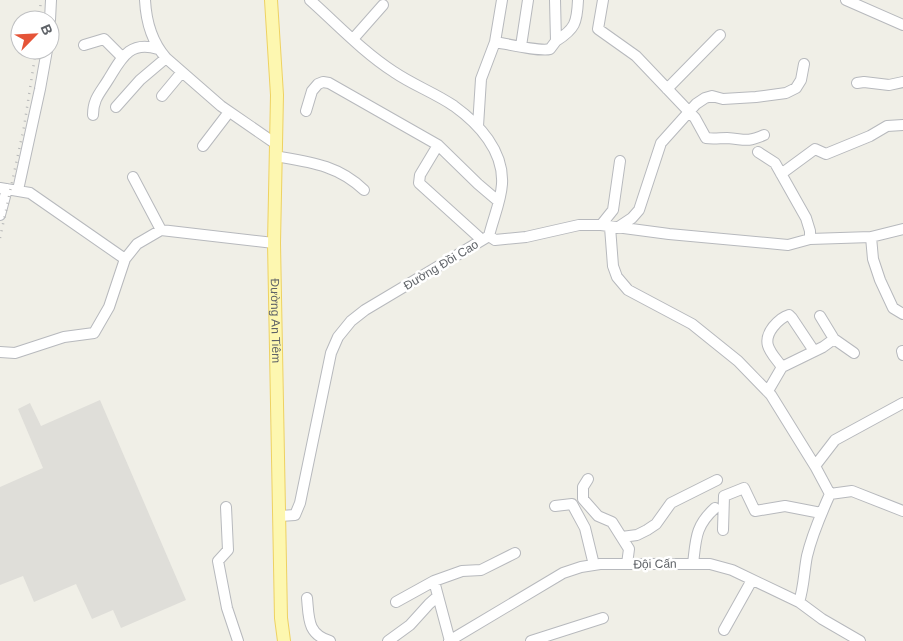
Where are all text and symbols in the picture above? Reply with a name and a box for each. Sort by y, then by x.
north arrow [10,10,60,60]
text: B [38,22,56,38]
street label: Đường Đồi Cao [401,237,481,293]
street label: Đường An Tiêm [268,278,283,363]
street label: Đội Cấn [633,557,677,571]

